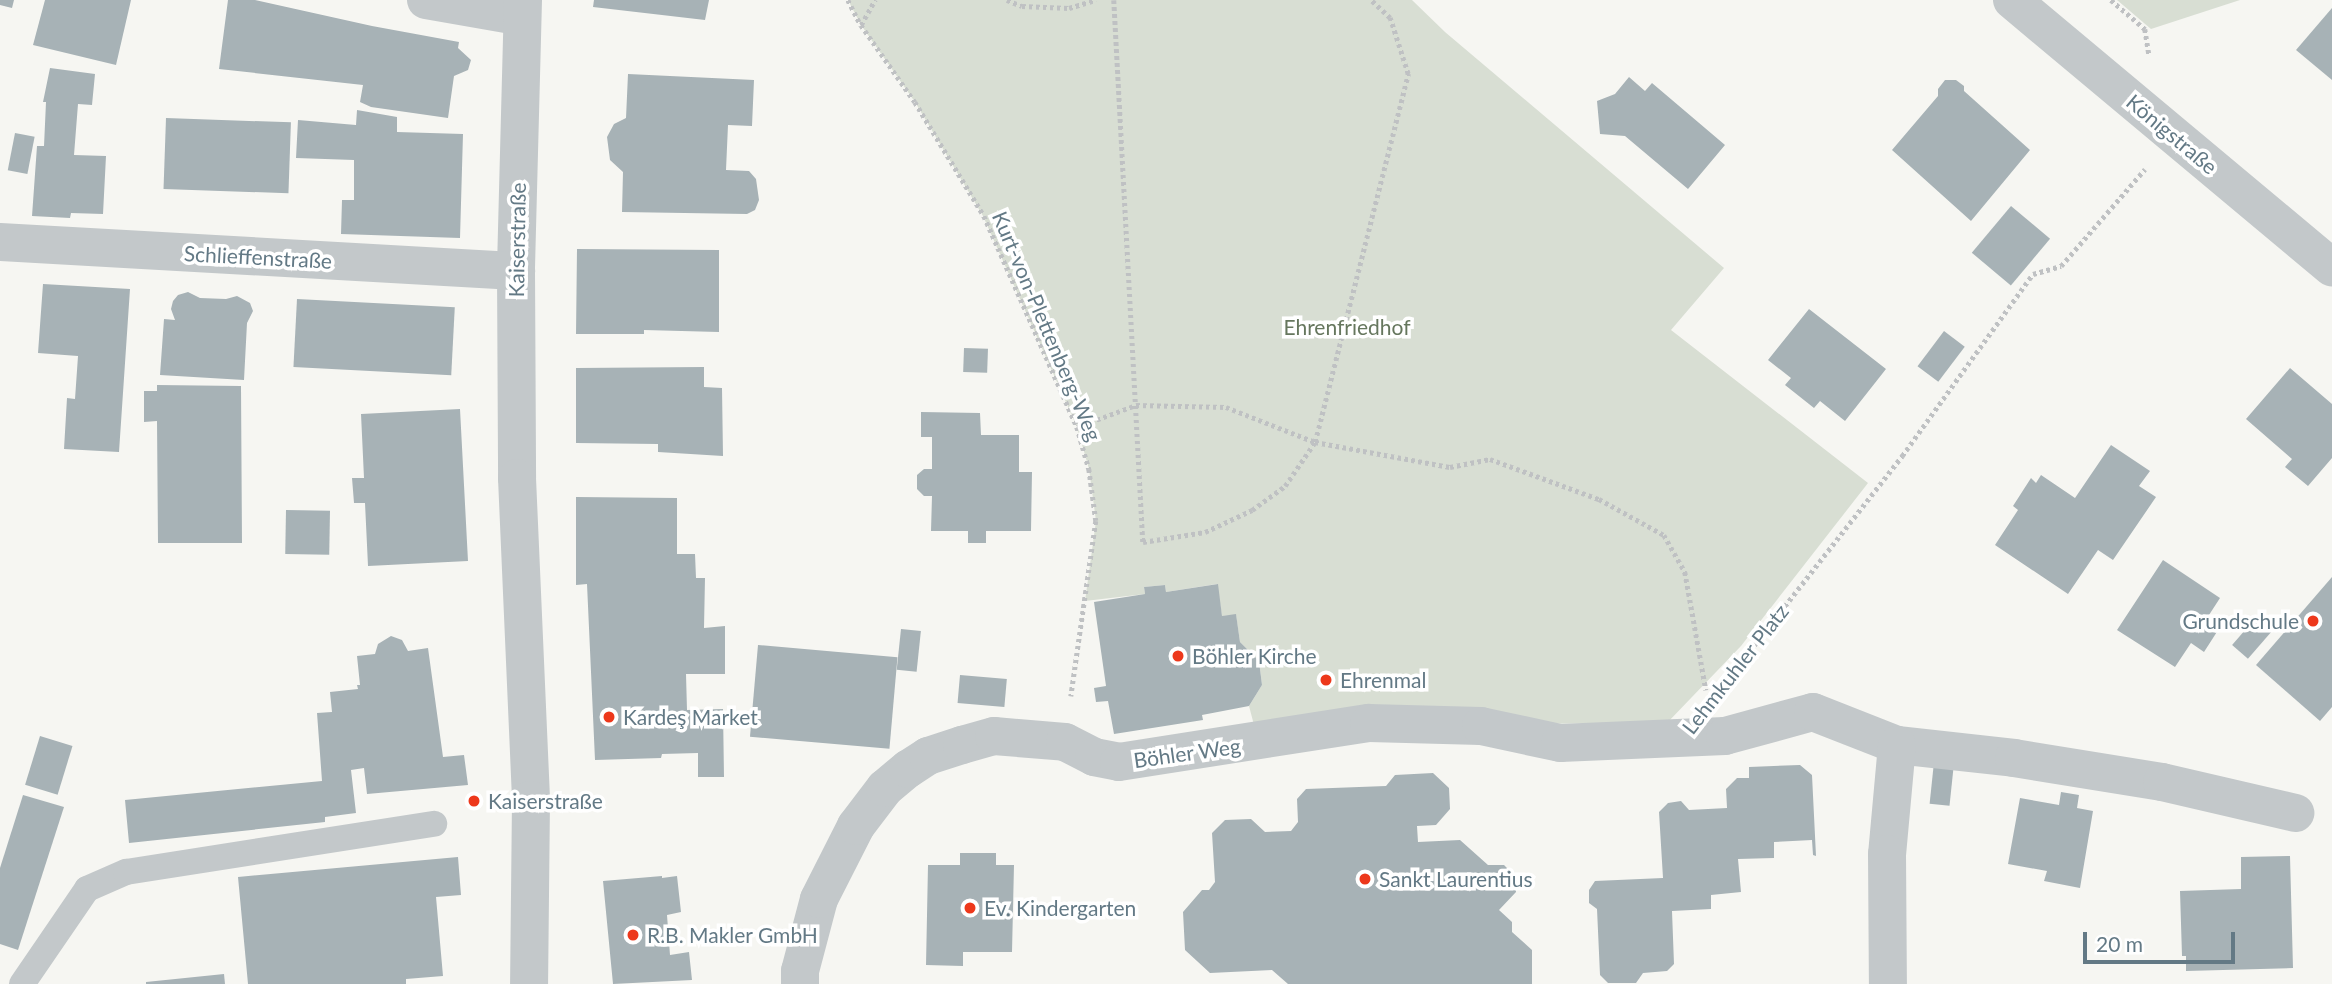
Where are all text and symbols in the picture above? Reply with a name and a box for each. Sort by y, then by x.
street label: Königstraße [2122,89,2222,179]
street label: Kaiserstraße [503,182,531,298]
street label: Kurt-von-Plettenberg-Weg [987,207,1107,445]
street label: Schlieffenstraße [183,241,333,273]
park label: Ehrenfriedhof [1283,314,1411,340]
street label: Lehmkuhler Platz [1676,599,1794,739]
place label: Grundschule [2182,608,2299,634]
marker: Grundschule [2305,613,2321,629]
place label: Böhler Kirche [1192,643,1317,669]
marker: Böhler Kirche [1170,648,1186,664]
place label: Ehrenmal [1340,667,1426,693]
marker: Ehrenmal [1318,672,1334,688]
place label: Kardeş Market [623,704,758,730]
marker: Kardeş Market [601,709,617,725]
street label: Böhler Weg [1131,733,1243,773]
place label: Kaiserstraße [488,788,603,814]
marker: Kaiserstraße [466,793,482,809]
place label: Sankt Laurentius [1379,866,1533,892]
marker: Sankt Laurentius [1357,871,1373,887]
place label: Ev. Kindergarten [984,895,1136,921]
marker: Ev. Kindergarten [962,900,978,916]
scale bar [2087,918,2239,962]
place label: R.B. Makler GmbH [647,922,818,948]
marker: R.B. Makler GmbH [625,927,641,943]
text: 20 m [2096,931,2143,956]

